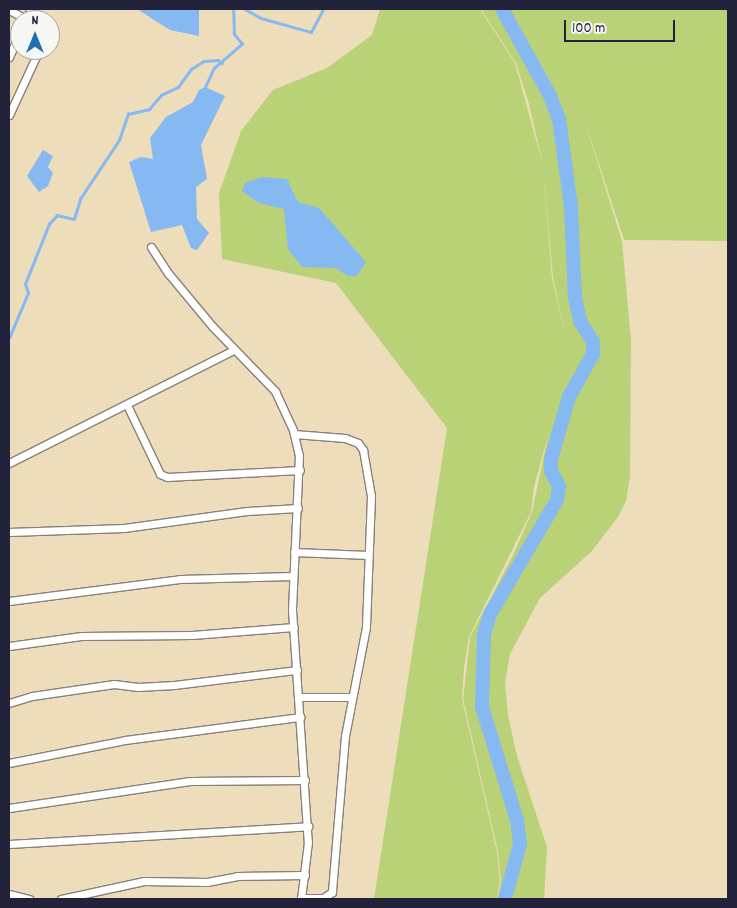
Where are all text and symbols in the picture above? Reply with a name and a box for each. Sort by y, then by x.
north arrow [10,10,60,60]
scale bar [567,10,678,42]
text: N [32,11,38,31]
text: 100 m [572,18,605,40]

